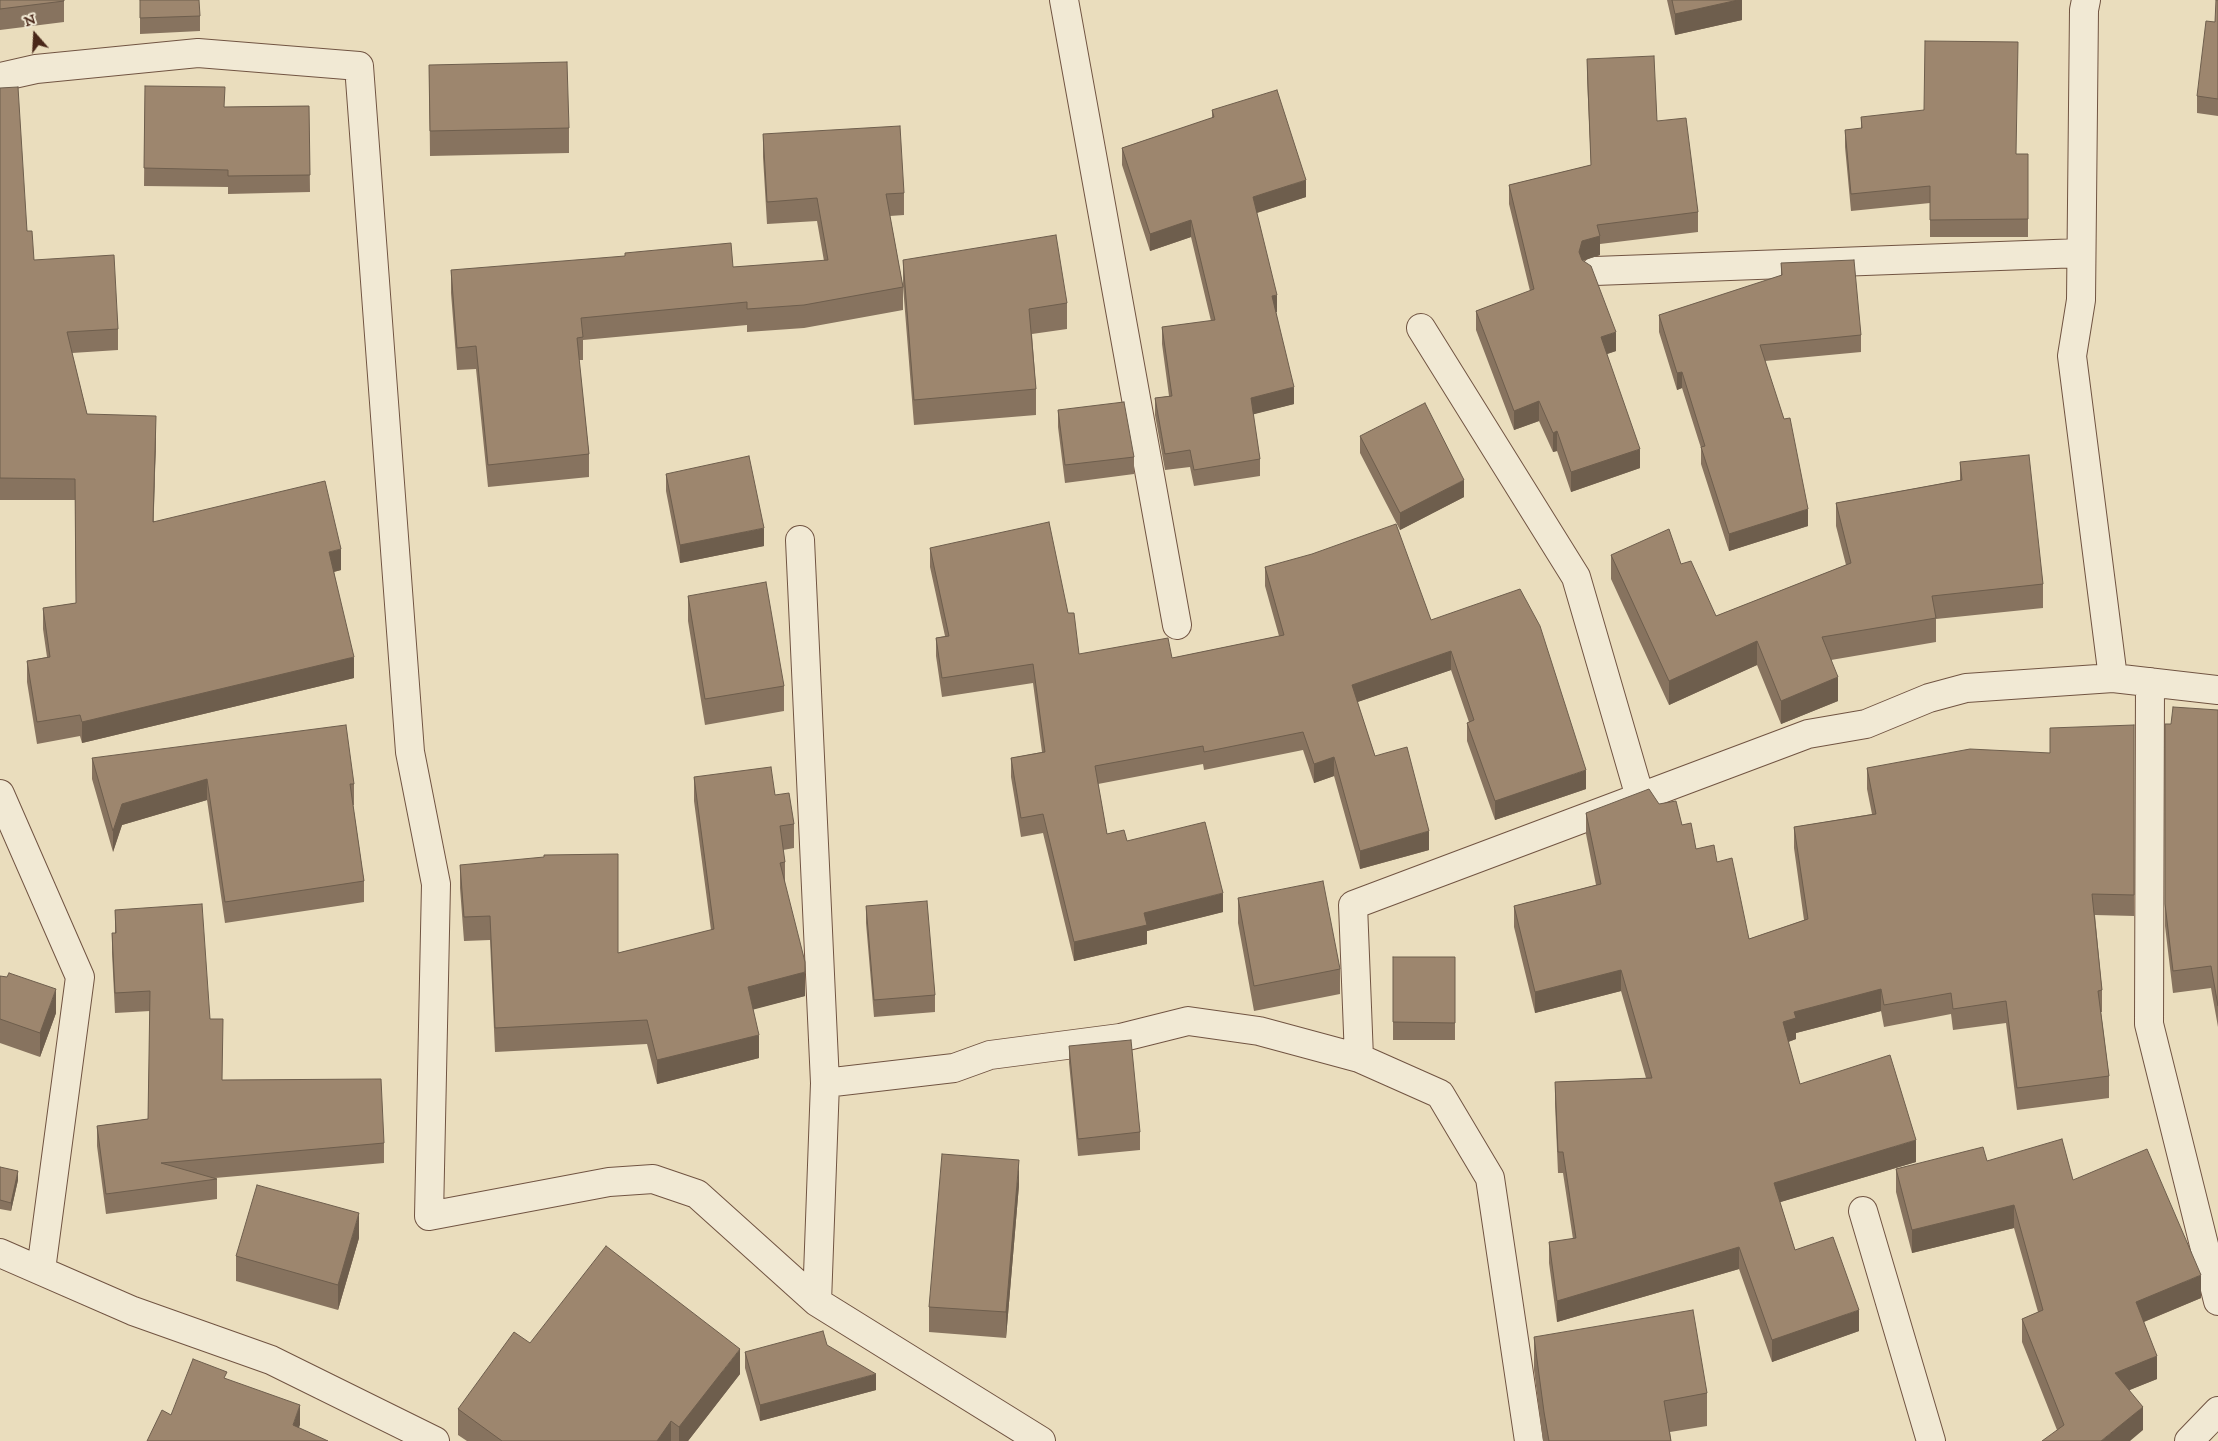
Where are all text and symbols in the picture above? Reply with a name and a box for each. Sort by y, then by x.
north arrow [10,10,60,60]
text: N [22,10,38,31]

